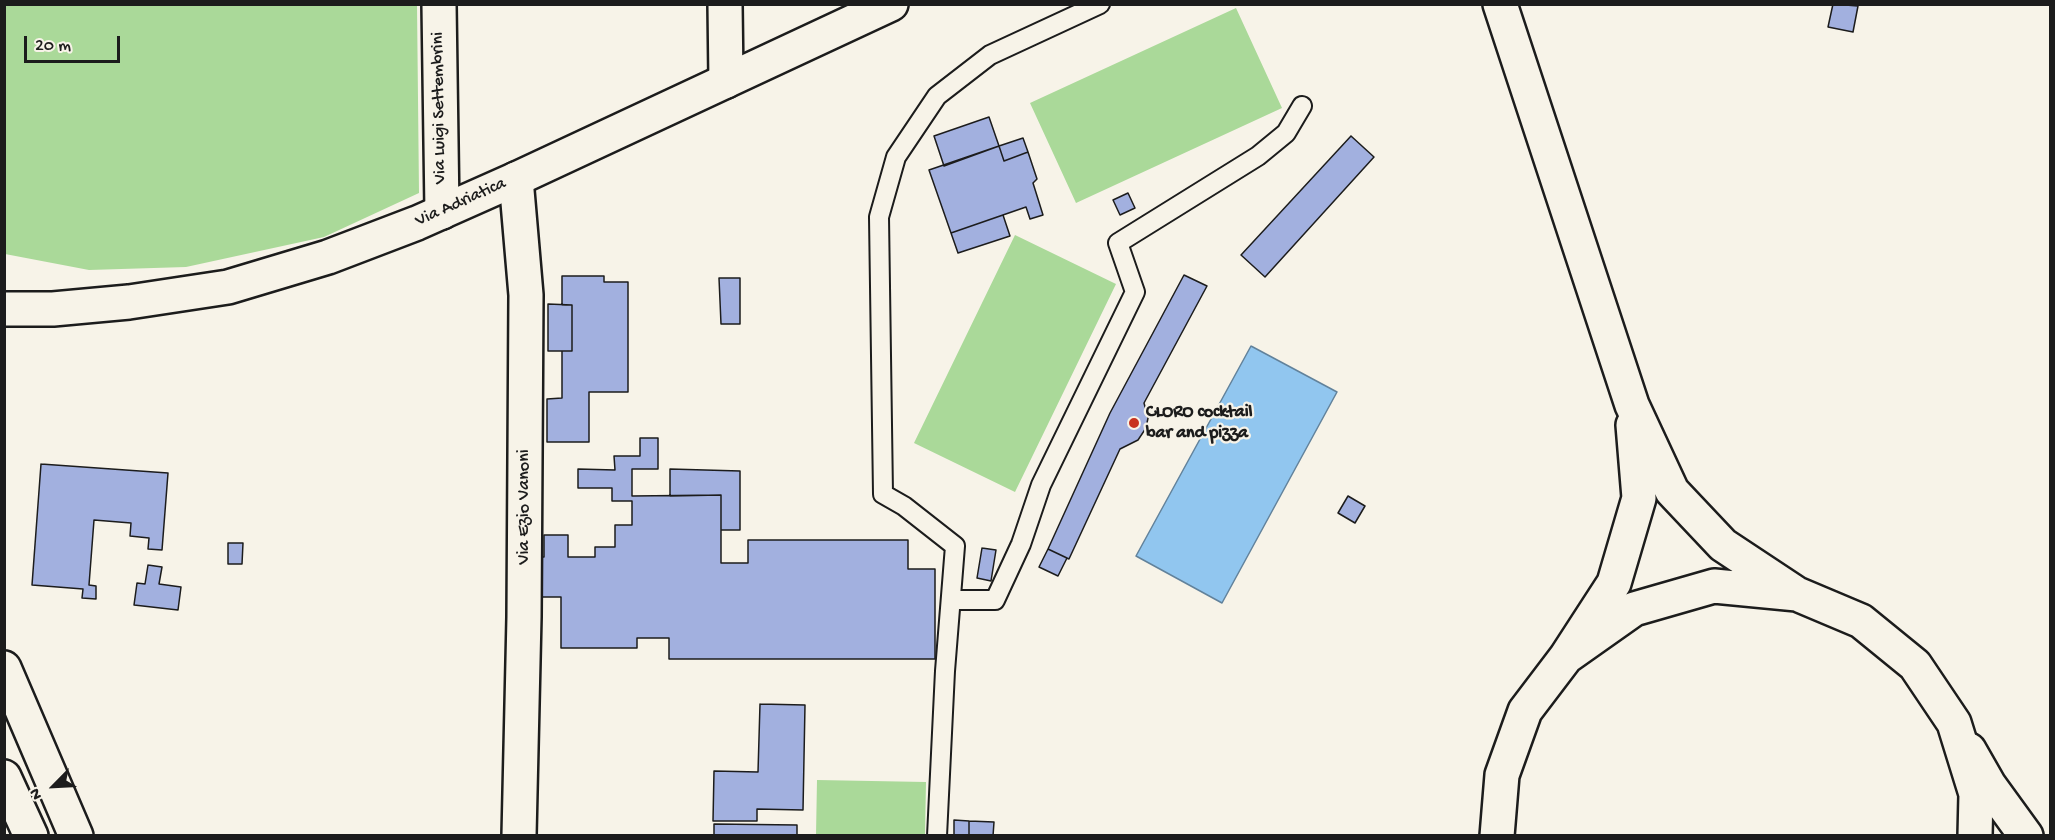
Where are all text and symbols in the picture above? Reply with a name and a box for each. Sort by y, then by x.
scale bar [27,24,123,62]
street label: Via Luigi Settembrini [428,32,452,184]
text: 20 m [35,36,71,57]
street label: Via Adriatica [412,173,510,233]
place label: CLORO cocktail bar and pizza [1146,402,1253,444]
marker: CLORO cocktail bar and pizza [1127,416,1141,430]
street label: Via Ezio Vanoni [514,449,536,565]
north arrow [24,756,84,816]
text: N [26,785,48,802]

